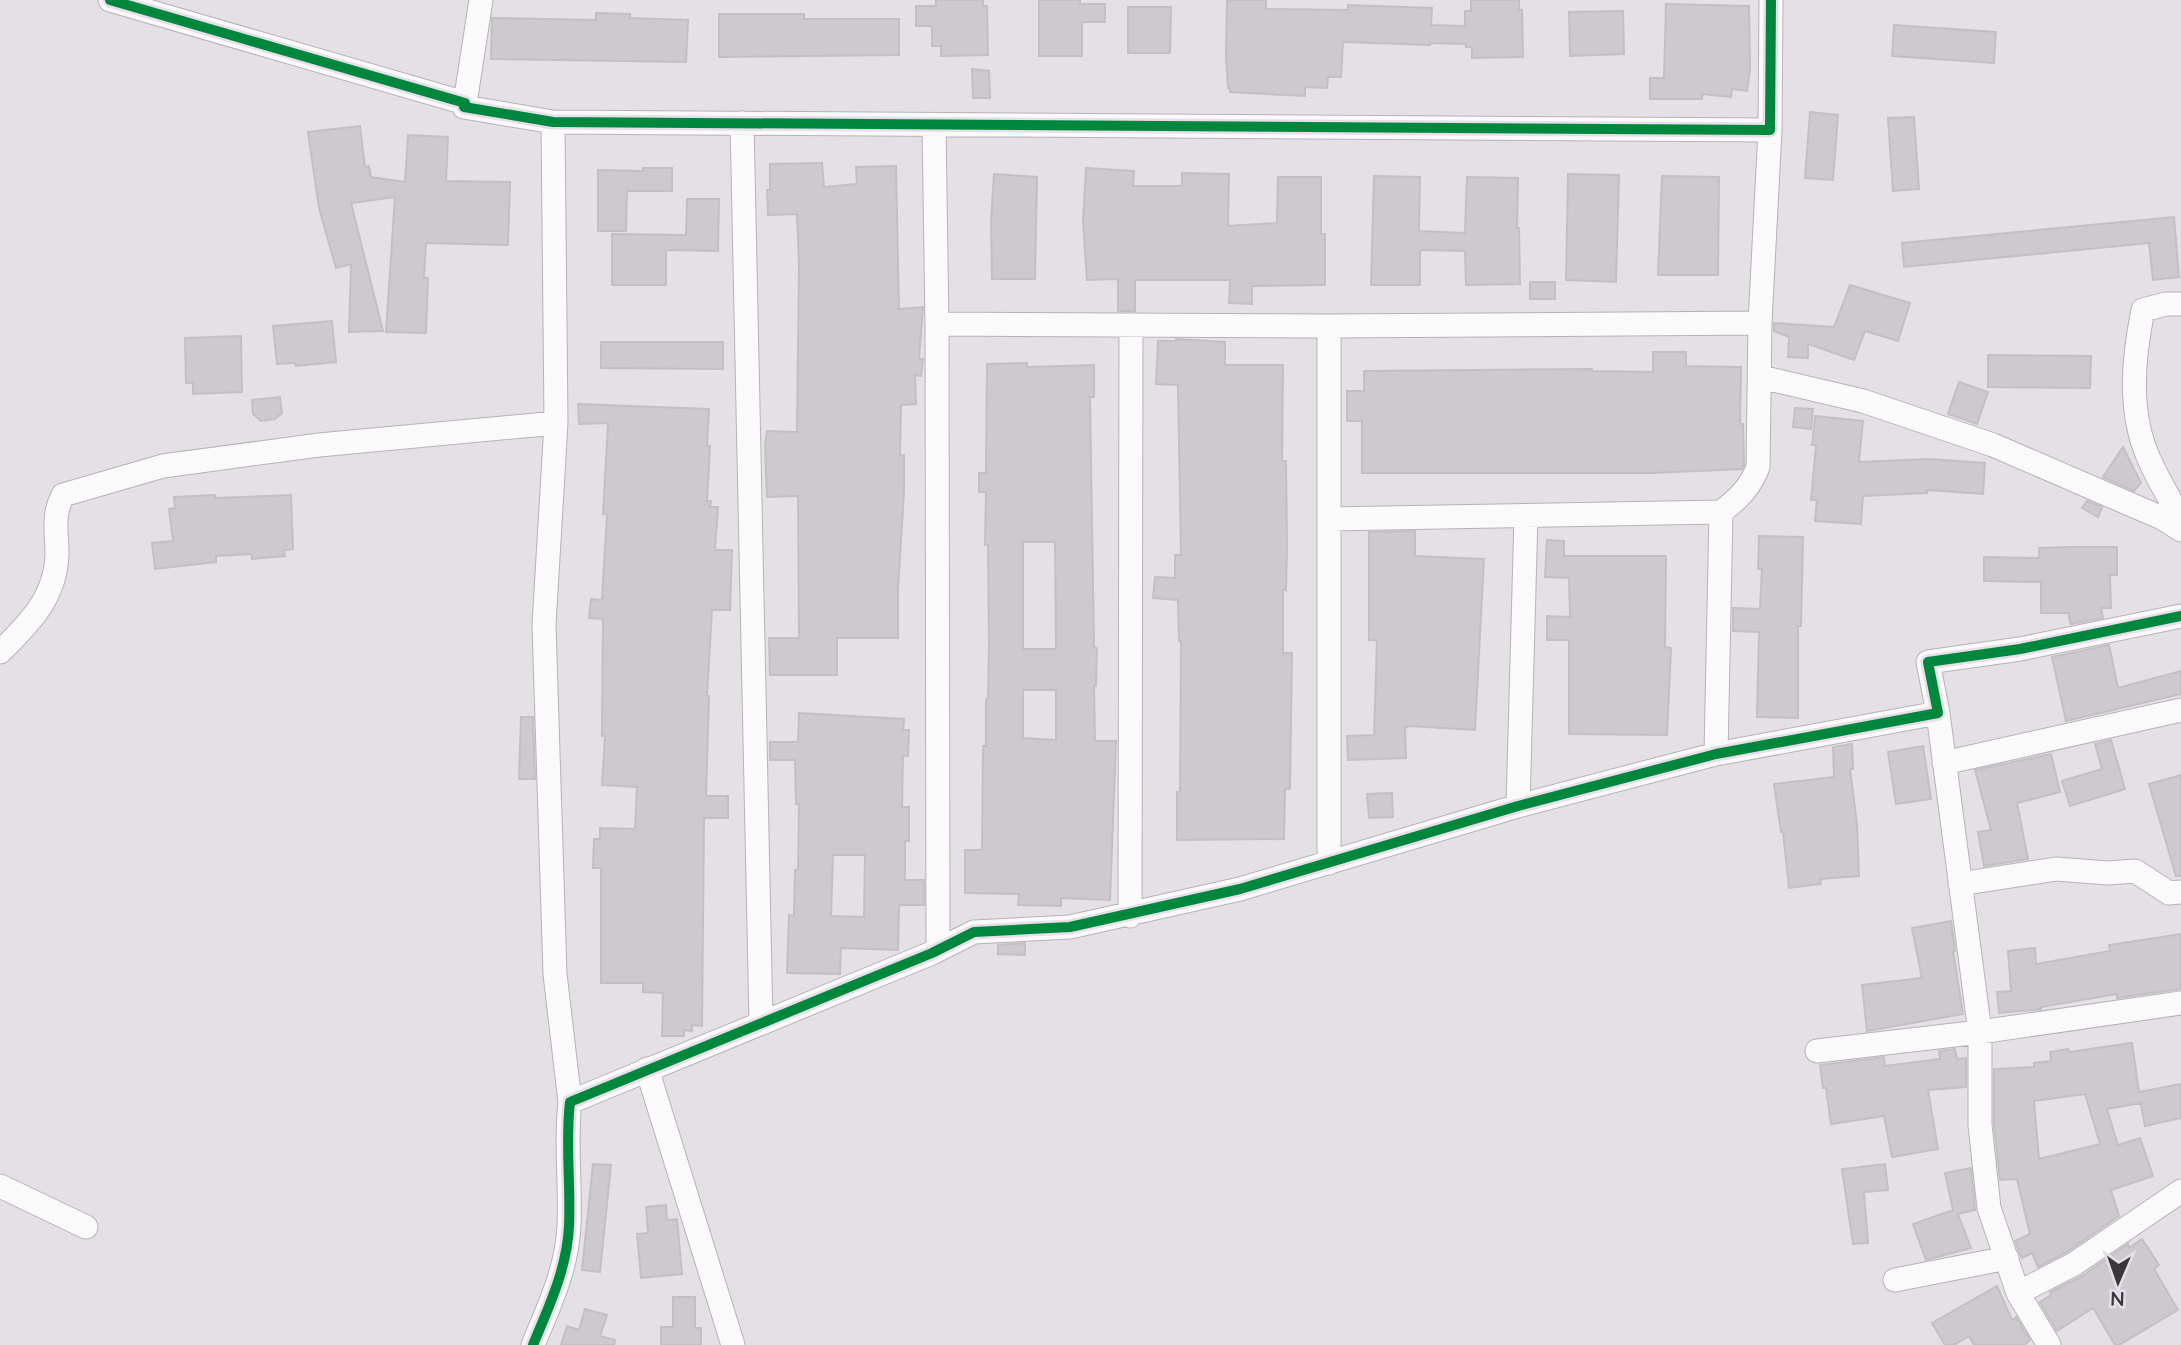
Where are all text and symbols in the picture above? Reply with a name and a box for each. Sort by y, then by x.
north arrow [2083,1247,2153,1317]
text: N [2110,1288,2125,1311]

